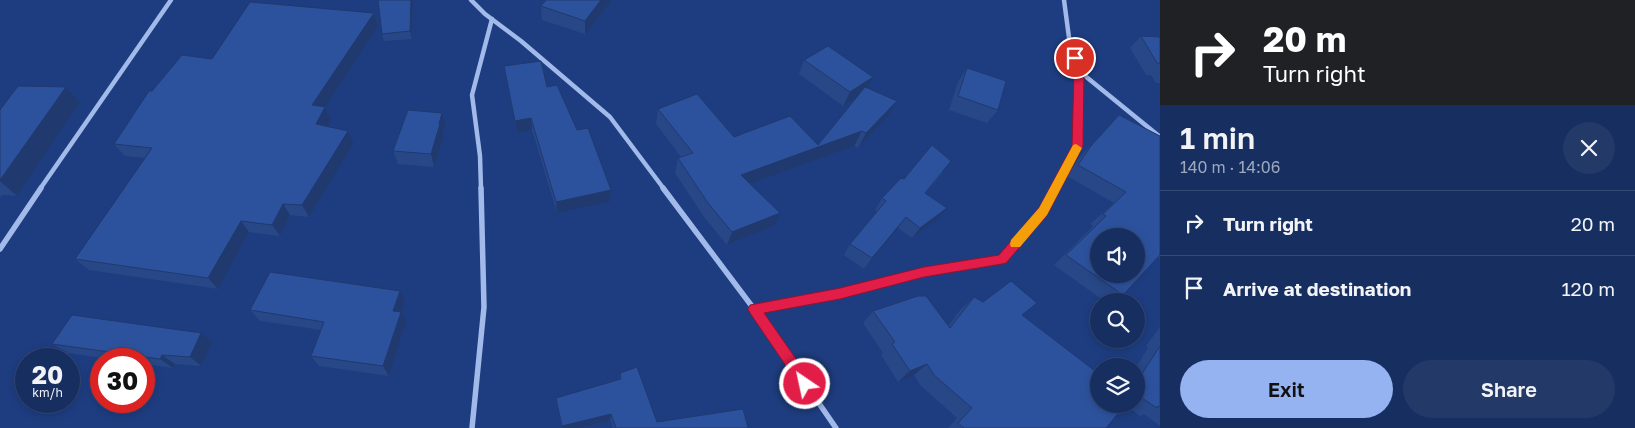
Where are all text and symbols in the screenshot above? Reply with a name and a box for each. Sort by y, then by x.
text: 20 m [1263,18,1346,60]
icon: right [1180,20,1245,85]
pin [1054,37,1096,79]
icon: arrive [1061,44,1089,72]
text: Turn right [1263,60,1366,87]
text: 1 min [1180,120,1255,156]
button: close [1563,122,1615,174]
text: 140 m · 14:06 [1180,157,1280,177]
icon: right [1180,209,1208,237]
text: Turn right [1223,212,1313,235]
text: 20 m [1571,212,1615,235]
map controls [1090,228,1145,413]
button: sound [1090,228,1145,283]
icon: arrive [1180,274,1208,302]
text: Arrive at destination [1223,277,1411,300]
text: 120 m [1561,277,1615,300]
button: search [1090,293,1145,348]
speed limit sign: 30 [90,348,155,413]
position arrow [778,357,830,409]
button: layers [1090,358,1145,413]
text: 20 [32,359,63,390]
button: Exit [1180,360,1393,418]
button: Share [1403,360,1615,418]
text: km/h [32,385,63,400]

